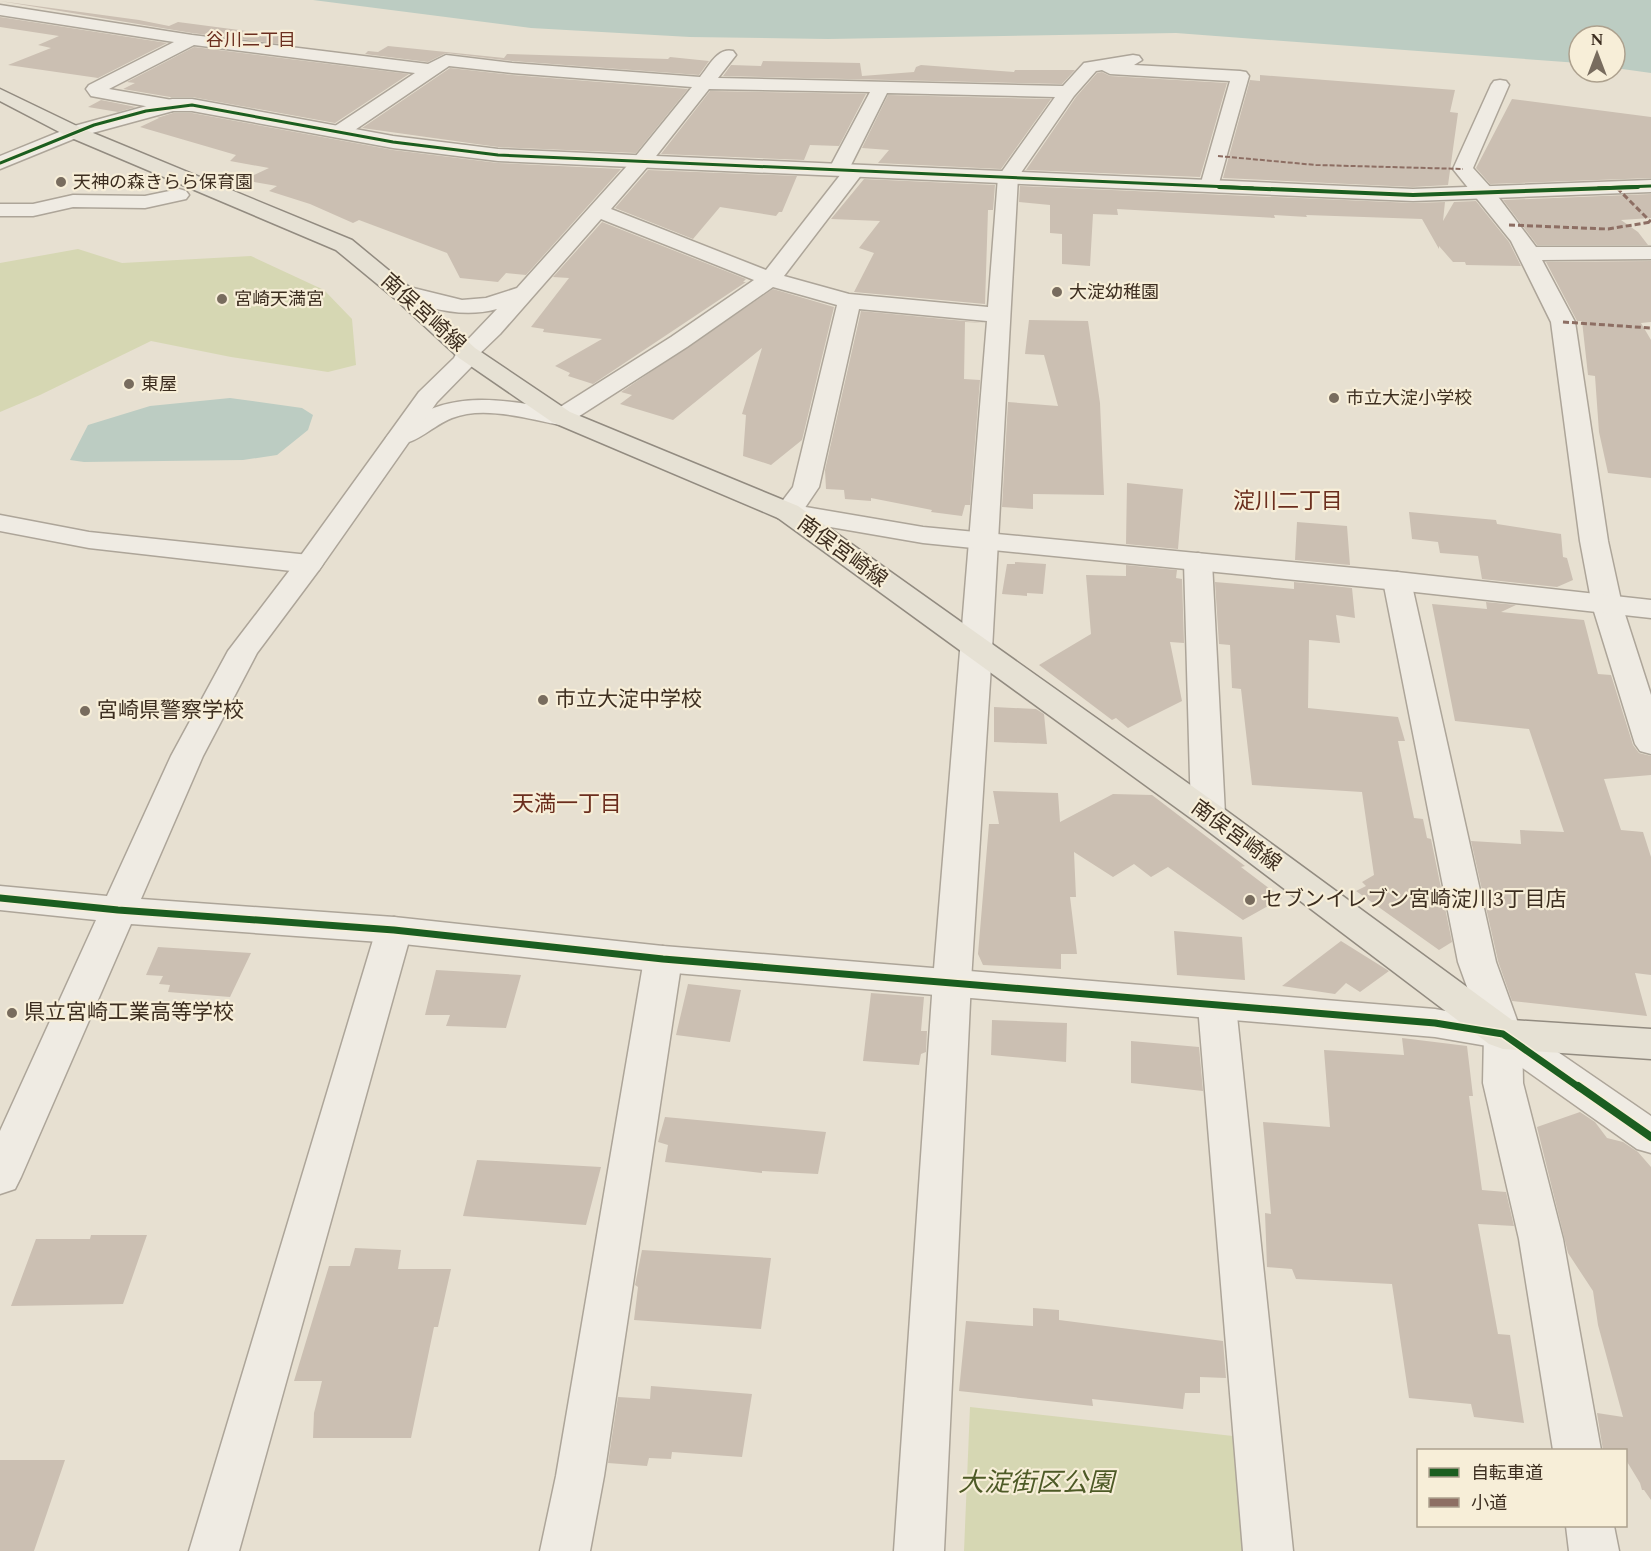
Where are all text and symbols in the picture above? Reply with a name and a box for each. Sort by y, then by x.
north arrow [1567,24,1627,84]
district label: 谷川二丁目 [206,27,296,54]
text: N [1590,28,1604,52]
place label: 天神の森きらら保育園 [73,169,253,196]
marker: 天神の森きらら保育園 [54,175,68,189]
street label: 南俣宮崎線 [373,266,473,360]
place label: 大淀幼稚園 [1069,279,1159,306]
marker: 大淀幼稚園 [1050,285,1064,299]
place label: 宮崎天満宮 [234,286,324,313]
marker: 宮崎天満宮 [215,292,229,306]
place label: 東屋 [141,371,177,398]
marker: 東屋 [122,377,136,391]
place label: 市立大淀小学校 [1346,385,1472,412]
marker: 市立大淀小学校 [1327,391,1341,405]
district label: 淀川二丁目 [1233,485,1343,518]
street label: 南俣宮崎線 [790,508,894,596]
place label: 市立大淀中学校 [555,684,702,716]
marker: 市立大淀中学校 [536,693,550,707]
place label: 宮崎県警察学校 [97,695,244,727]
marker: 宮崎県警察学校 [78,704,92,718]
district label: 天満一丁目 [512,788,622,821]
street label: 南俣宮崎線 [1184,792,1288,880]
place label: セブンイレブン宮崎淀川3丁目店 [1262,884,1567,916]
marker: セブンイレブン宮崎淀川3丁目店 [1243,893,1257,907]
place label: 県立宮崎工業高等学校 [24,997,234,1029]
marker: 県立宮崎工業高等学校 [5,1006,19,1020]
legend [1417,1449,1627,1527]
text: 自転車道 [1471,1460,1543,1487]
park label: 大淀街区公園 [958,1463,1118,1503]
text: 小道 [1471,1490,1507,1517]

